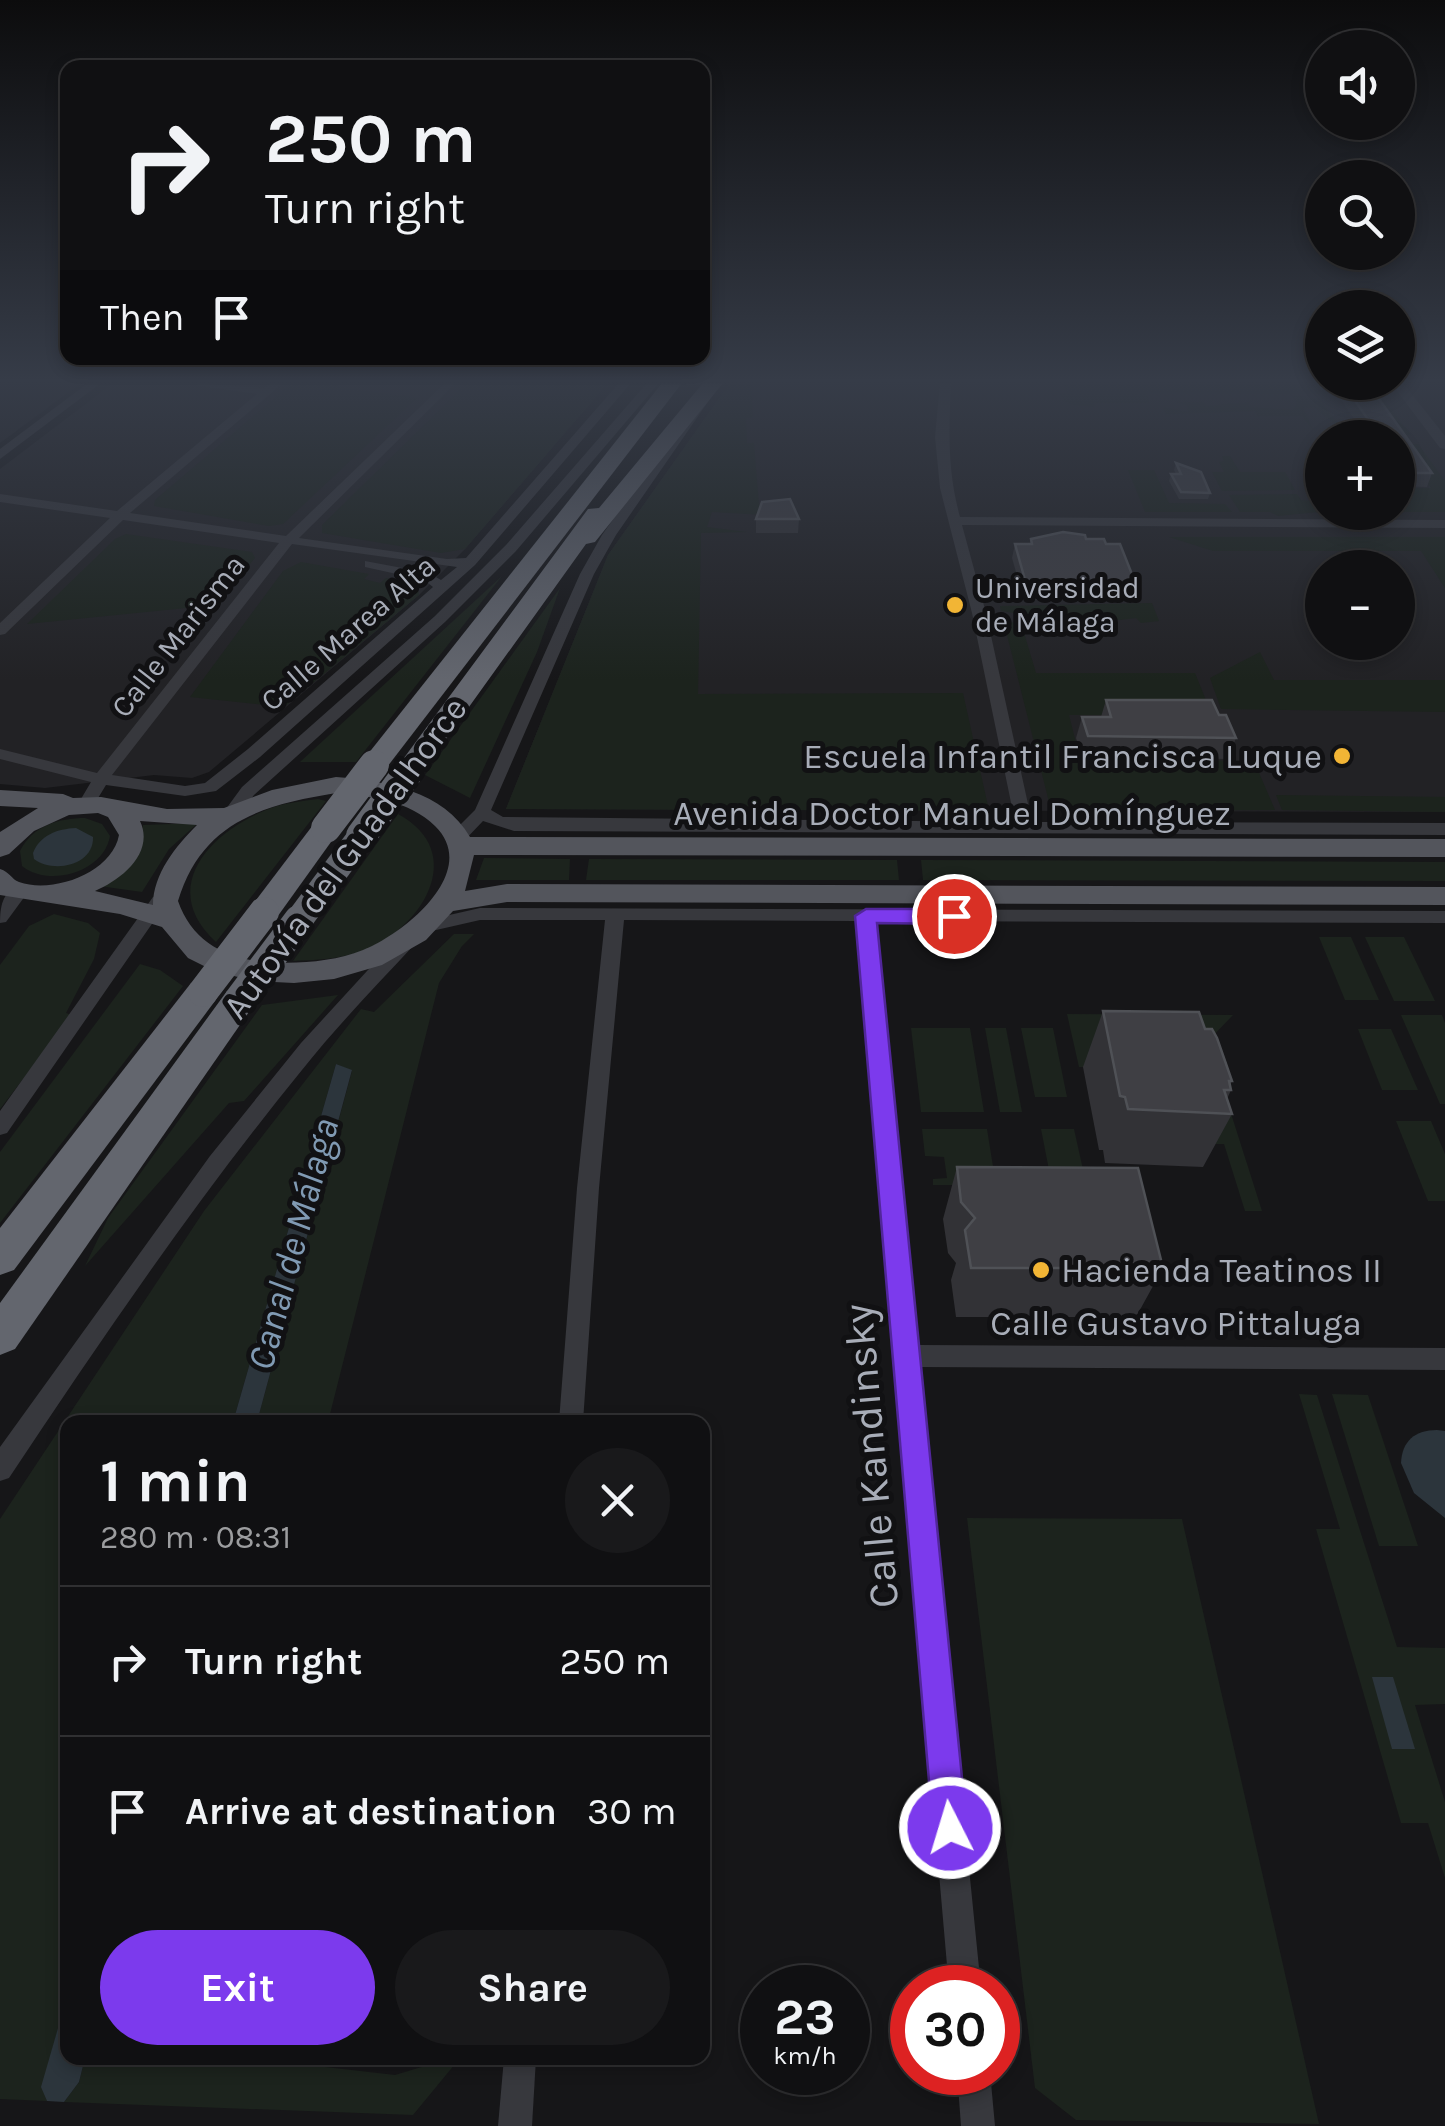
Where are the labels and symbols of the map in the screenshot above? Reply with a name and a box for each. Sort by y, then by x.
street label: Calle Marea Alta [253,547,443,719]
street label: Calle Marisma [103,548,253,724]
place label: Universidad de Málaga [975,570,1140,640]
marker: Universidad de Málaga [944,594,966,616]
street label: Autovía del Guadalhorce [214,689,476,1027]
place label: Escuela Infantil Francisca Luque [803,736,1322,777]
marker: Escuela Infantil Francisca Luque [1331,745,1353,767]
street label: Avenida Doctor Manuel Domínguez [673,793,1231,834]
pin [912,874,997,959]
water label: Canal de Málaga [238,1113,348,1375]
place label: Hacienda Teatinos II [1061,1250,1382,1291]
marker: Hacienda Teatinos II [1030,1259,1052,1281]
street label: Calle Kandinsky [833,1302,909,1610]
street label: Calle Gustavo Pittaluga [990,1303,1362,1344]
position arrow [898,1776,1002,1880]
speed limit sign: 30 [890,1965,1020,2095]

